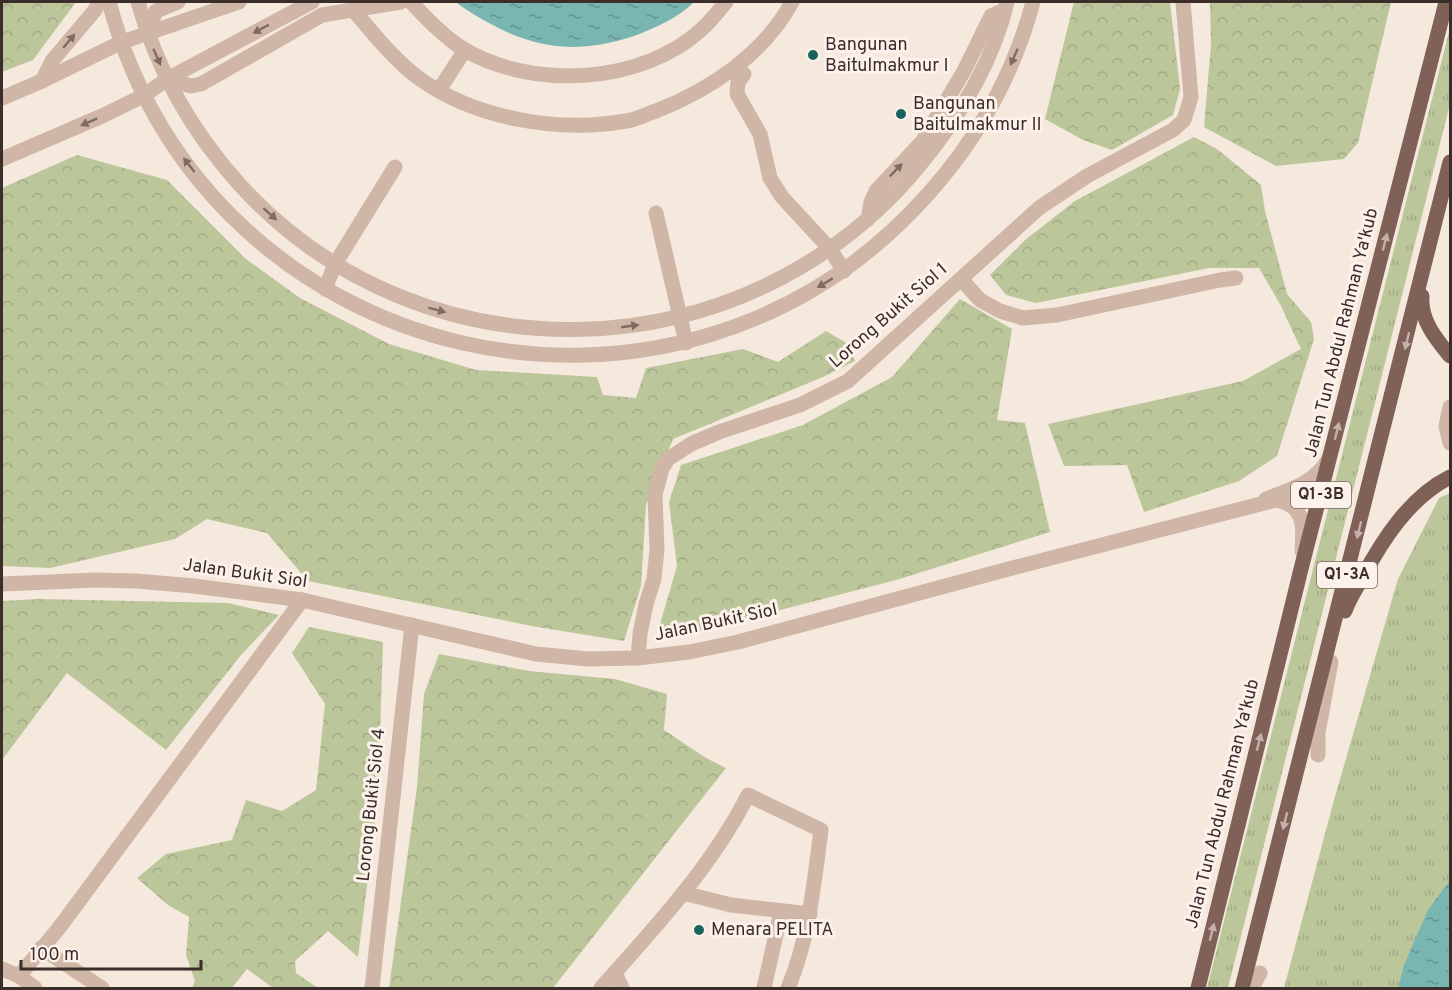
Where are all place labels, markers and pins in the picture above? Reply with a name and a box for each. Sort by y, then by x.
place label: Bangunan Baitulmakmur I [825,34,949,78]
marker: Bangunan Baitulmakmur I [806,48,820,62]
place label: Bangunan Baitulmakmur II [913,93,1042,137]
marker: Bangunan Baitulmakmur II [894,107,908,121]
place label: Menara PELITA [711,919,833,942]
marker: Menara PELITA [692,923,706,937]

